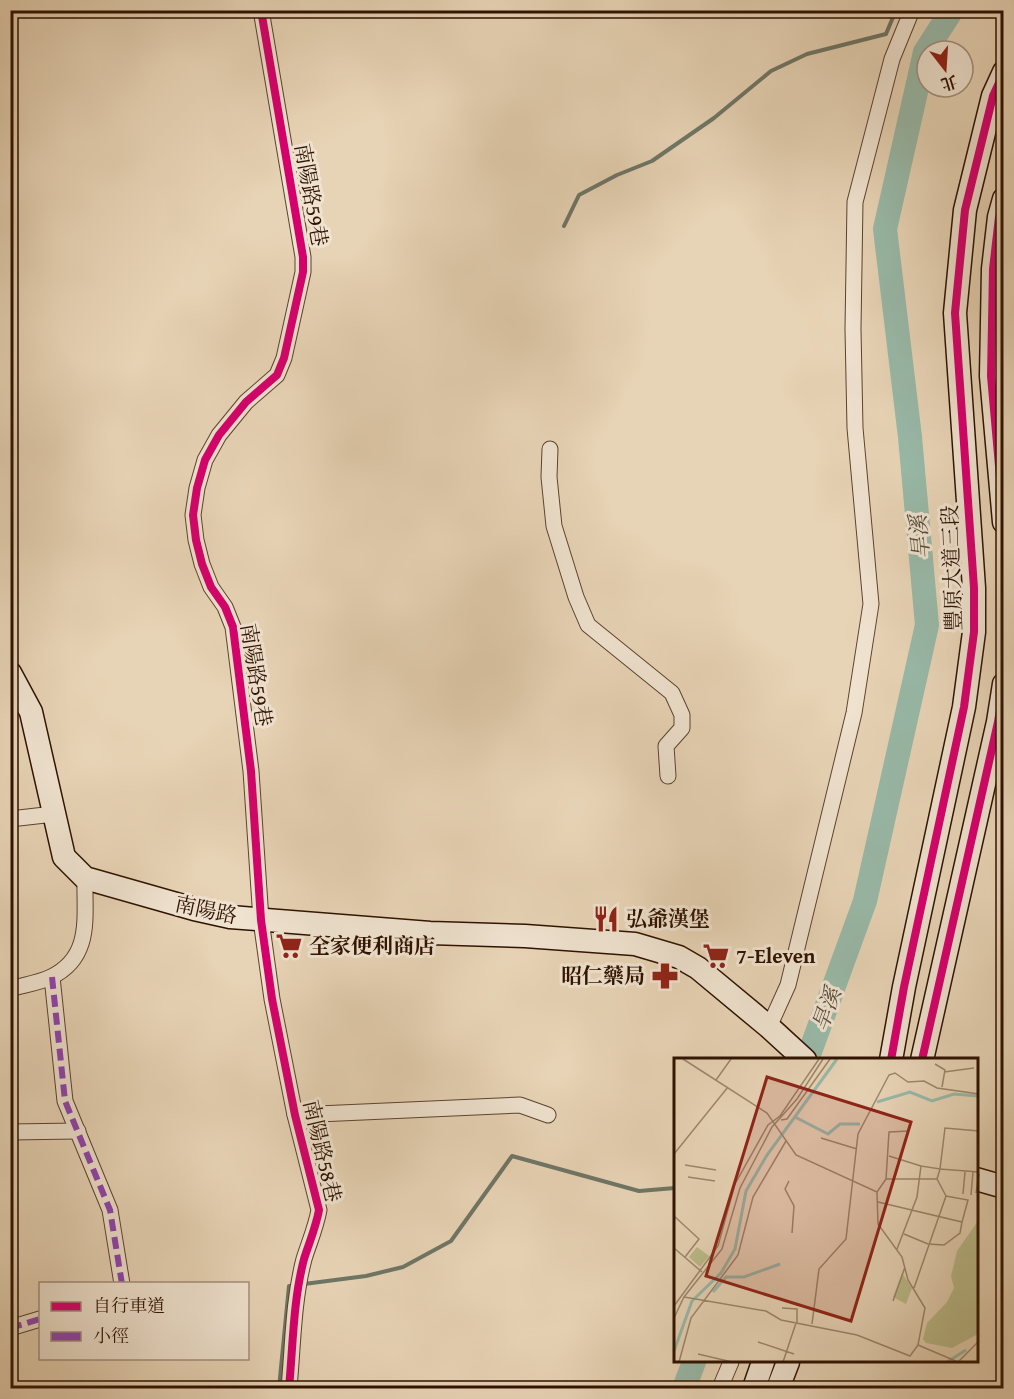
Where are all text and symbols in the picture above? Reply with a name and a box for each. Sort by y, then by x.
north arrow [915,39,975,99]
text: 北 [938,70,961,97]
street label: 南陽路59巷 [287,141,336,249]
street label: 豐原大道三段 [934,505,969,632]
water label: 旱溪 [901,512,937,560]
street label: 南陽路59巷 [233,621,280,729]
street label: 南陽路 [172,888,240,931]
place label: 弘爺漢堡 [626,903,710,934]
restaurant icon: 弘爺漢堡 [591,904,621,934]
place label: 全家便利商店 [309,930,435,961]
supermarket icon: 全家便利商店 [274,931,304,961]
place label: 7-Eleven [736,940,816,971]
supermarket icon: 7-Eleven [701,941,731,971]
place label: 昭仁藥局 [561,960,645,991]
pharmacy icon: 昭仁藥局 [650,961,680,991]
water label: 旱溪 [803,981,849,1035]
inset map [674,1058,978,1363]
street label: 南陽路58巷 [296,1097,349,1205]
legend [39,1282,249,1360]
text: 自行車道 [93,1292,165,1319]
text: 小徑 [93,1322,129,1349]

